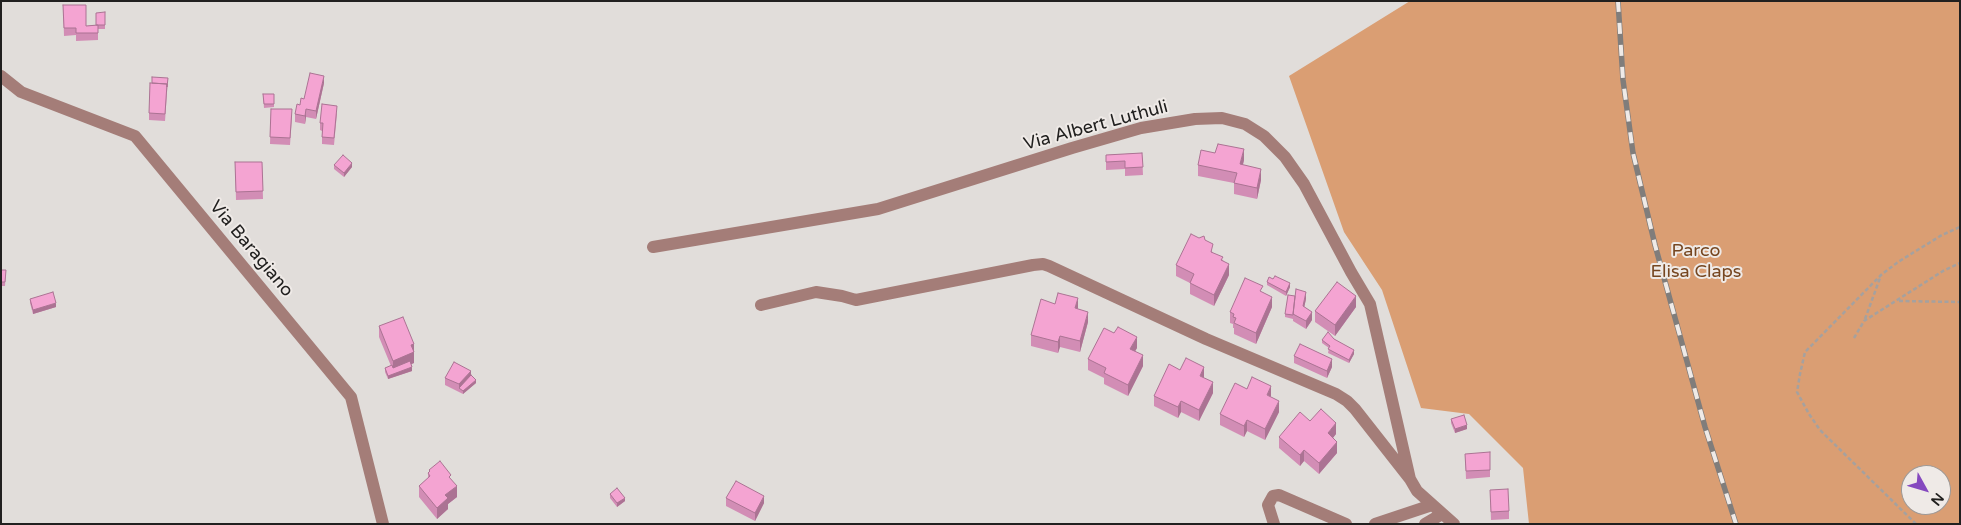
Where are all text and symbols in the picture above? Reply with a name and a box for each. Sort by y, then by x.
street label: Via Albert Luthuli [1022,96,1170,156]
street label: Via Baragiano [204,196,298,302]
park label: Parco Elisa Claps [1651,240,1741,282]
north arrow [1901,465,1951,515]
text: N [1927,489,1947,509]

